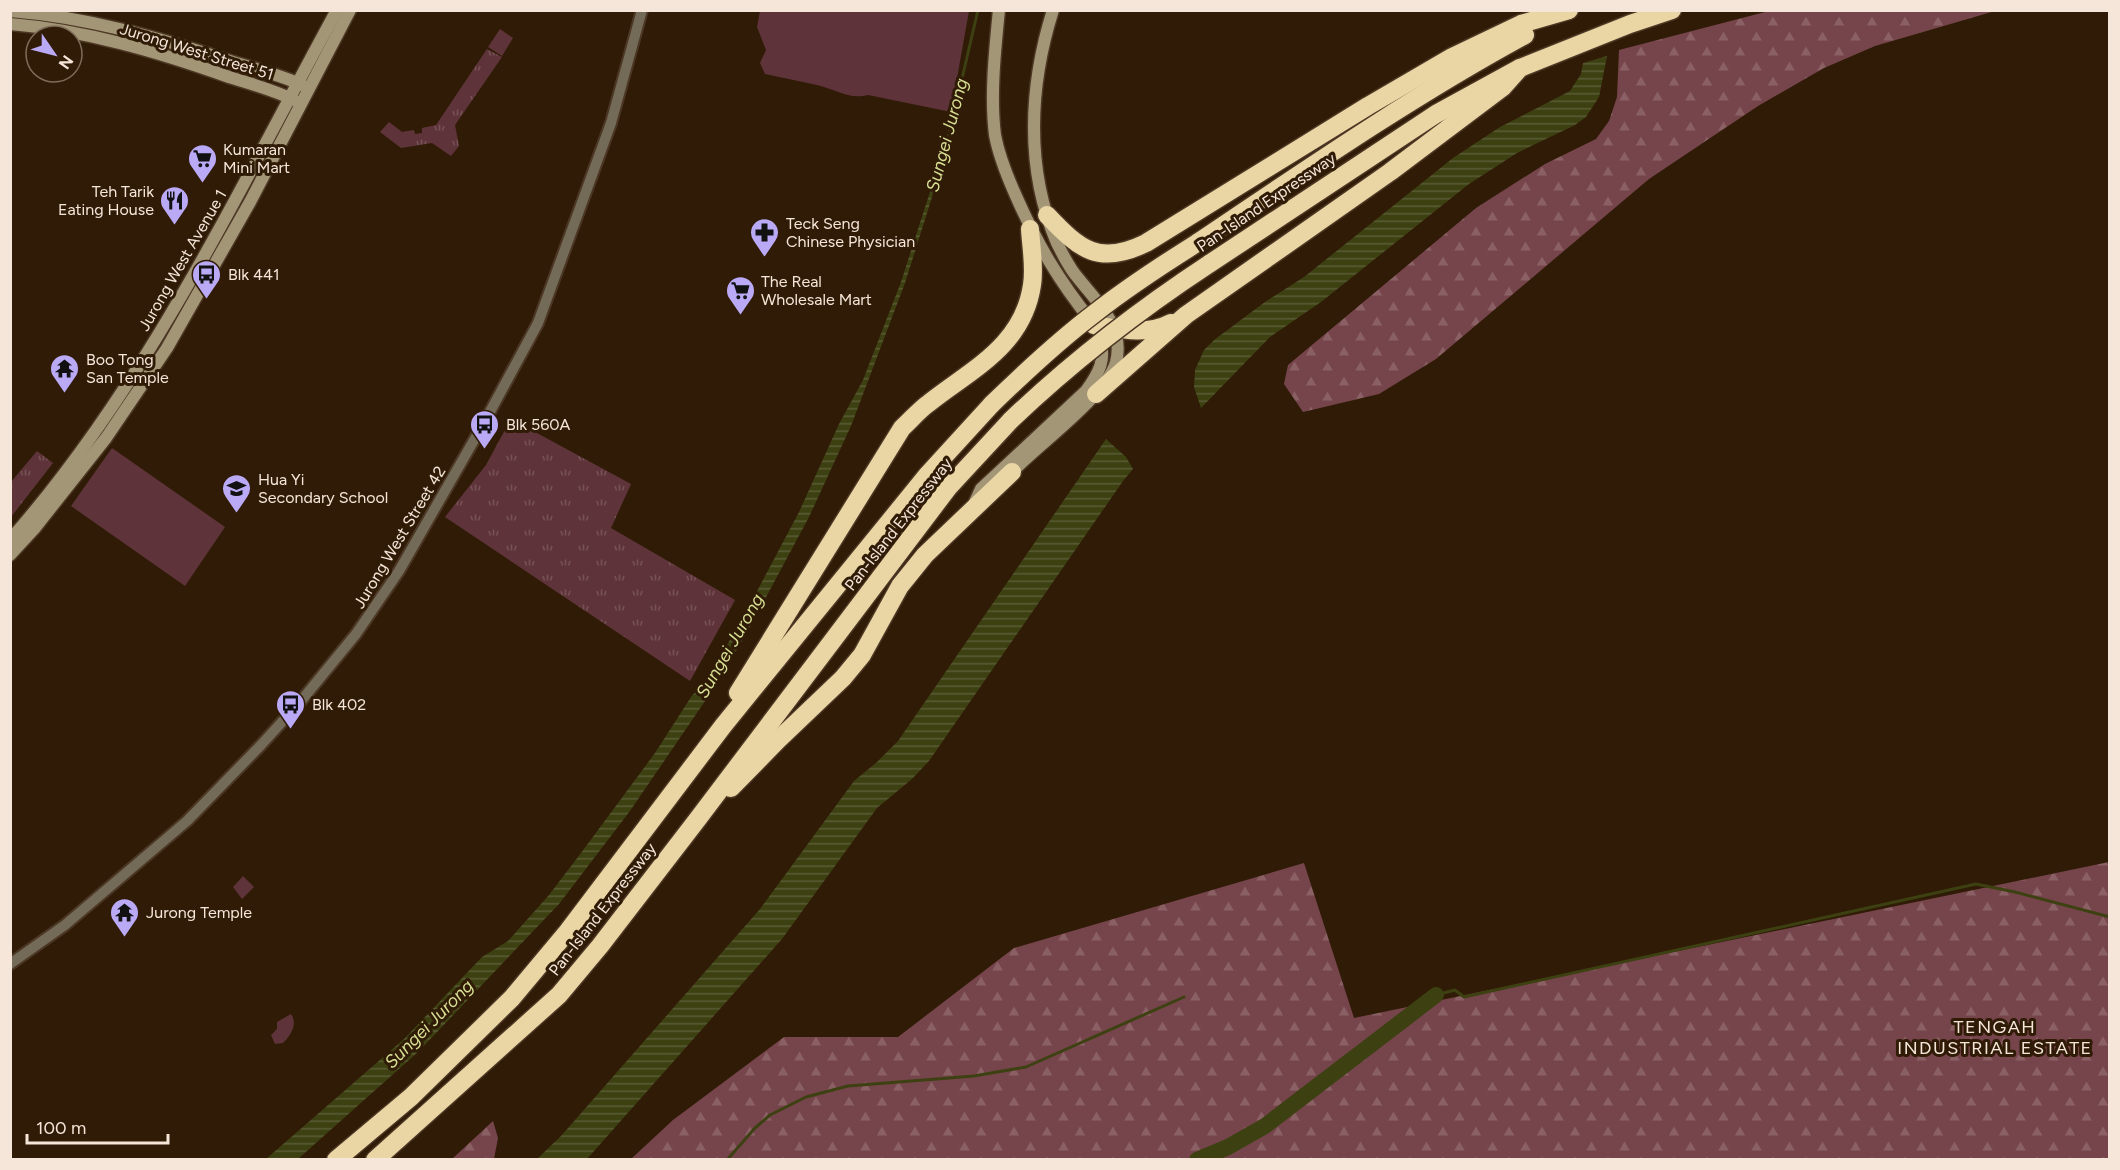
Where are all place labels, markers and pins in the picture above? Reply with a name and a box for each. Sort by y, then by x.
place label: Kumaran Mini Mart [223,140,290,177]
supermarket icon: Kumaran Mini Mart [186,142,218,184]
place label: Teh Tarik Eating House [58,182,154,219]
restaurant icon: Teh Tarik Eating House [159,184,191,226]
place label: Teck Seng Chinese Physician [786,214,915,251]
pharmacy icon: Teck Seng Chinese Physician [749,216,781,258]
bus stop icon: Blk 441 [191,258,223,300]
place label: Blk 441 [228,265,280,284]
place label: The Real Wholesale Mart [761,272,872,309]
supermarket icon: The Real Wholesale Mart [724,274,756,316]
place label: Boo Tong San Temple [86,350,169,387]
temple icon: Boo Tong San Temple [49,352,81,394]
bus stop icon: Blk 560A [469,408,501,450]
place label: Blk 560A [506,415,571,434]
place label: Hua Yi Secondary School [258,470,388,507]
school or university icon: Hua Yi Secondary School [221,472,253,514]
bus stop icon: Blk 402 [275,688,307,730]
place label: Blk 402 [312,695,366,714]
temple icon: Jurong Temple [109,896,141,938]
place label: Jurong Temple [146,903,252,922]

